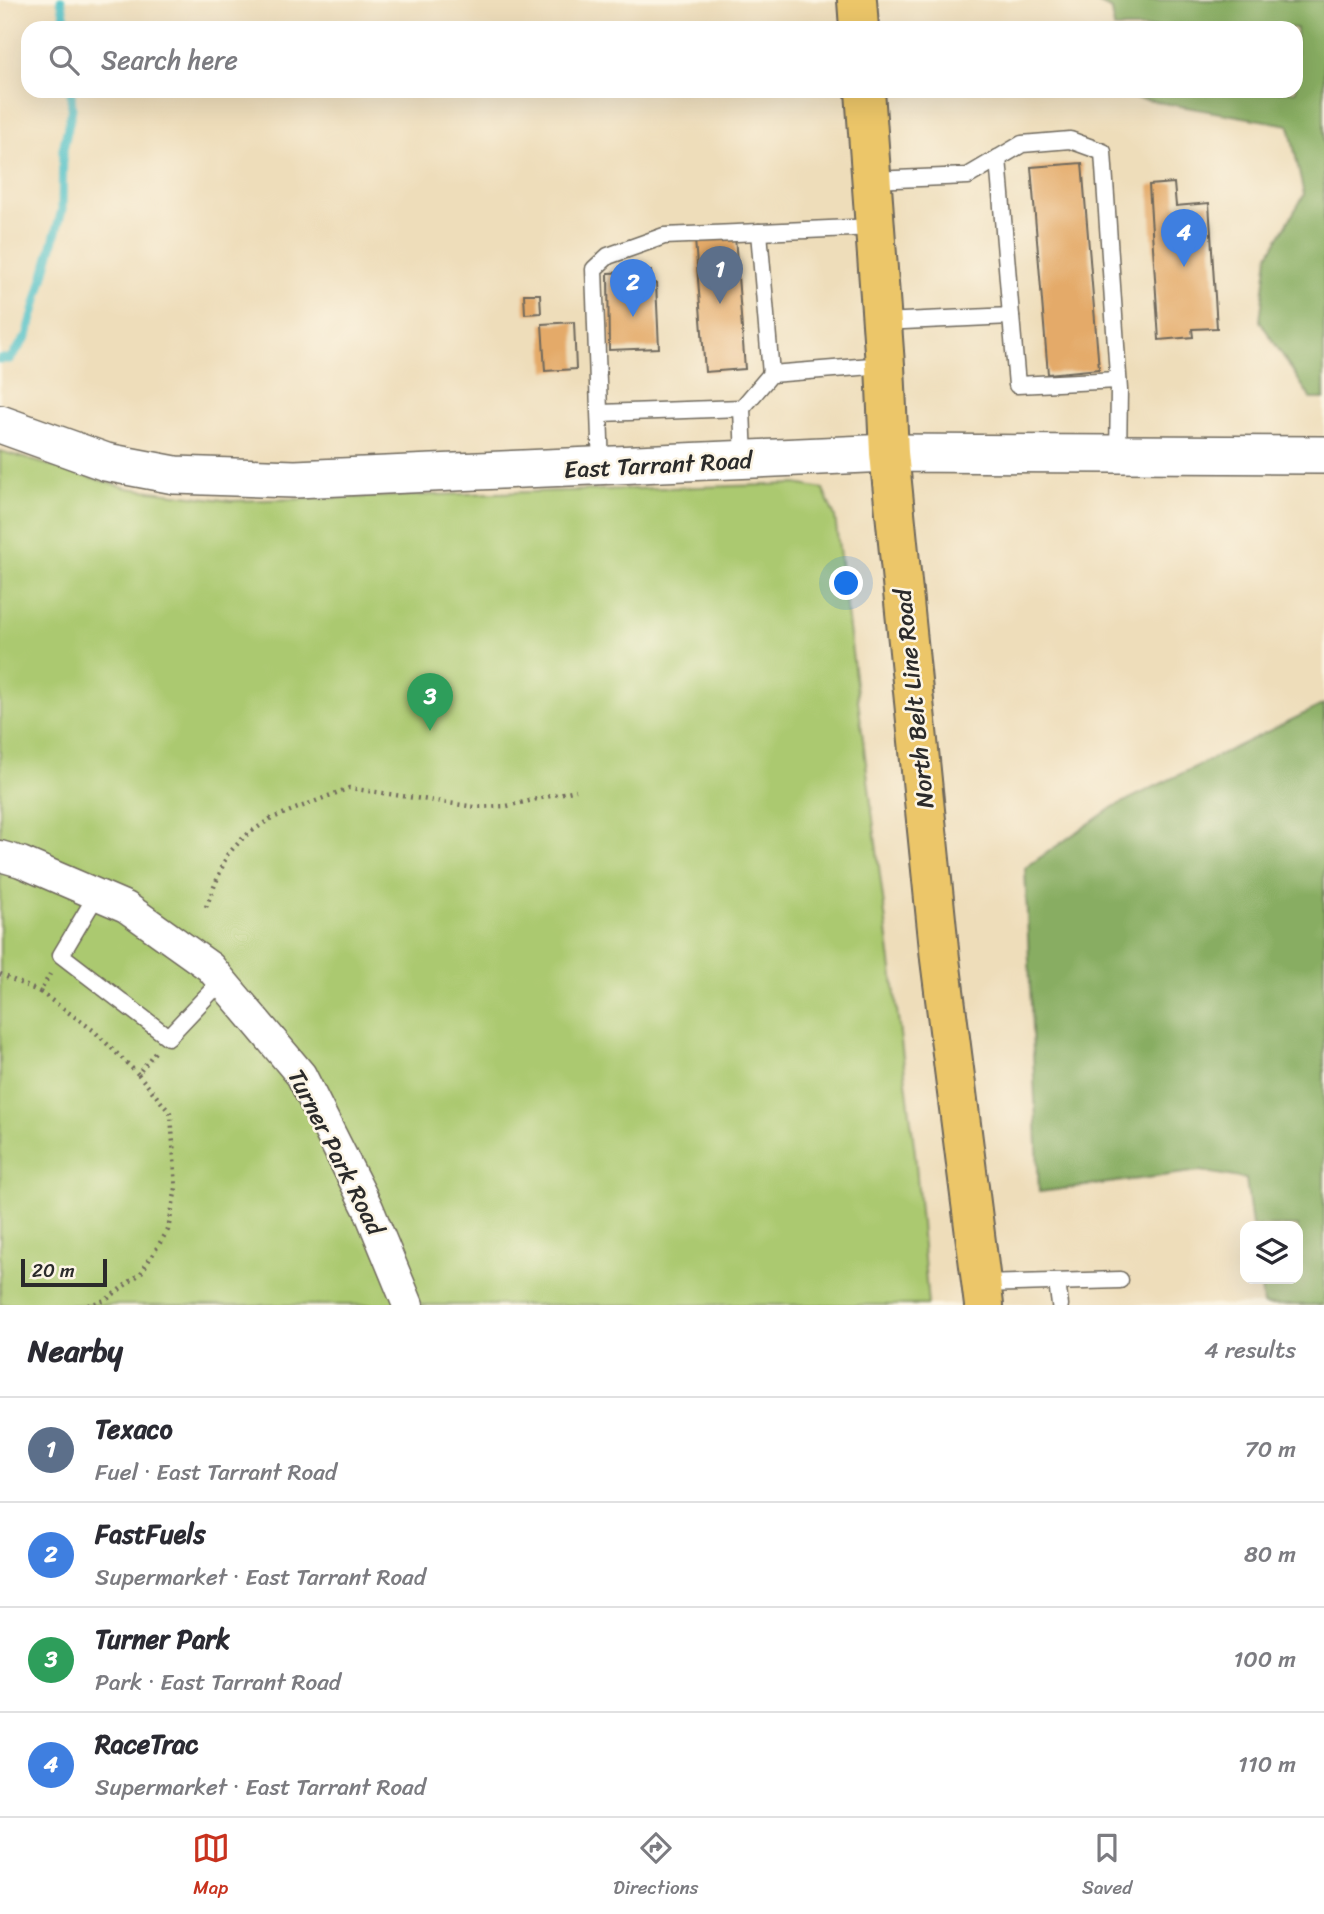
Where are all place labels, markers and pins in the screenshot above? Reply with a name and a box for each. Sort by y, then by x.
pin: 4 [1161,209,1207,267]
pin: 1 [697,246,743,304]
pin: 2 [610,259,656,317]
pin: 3 [407,673,453,731]

